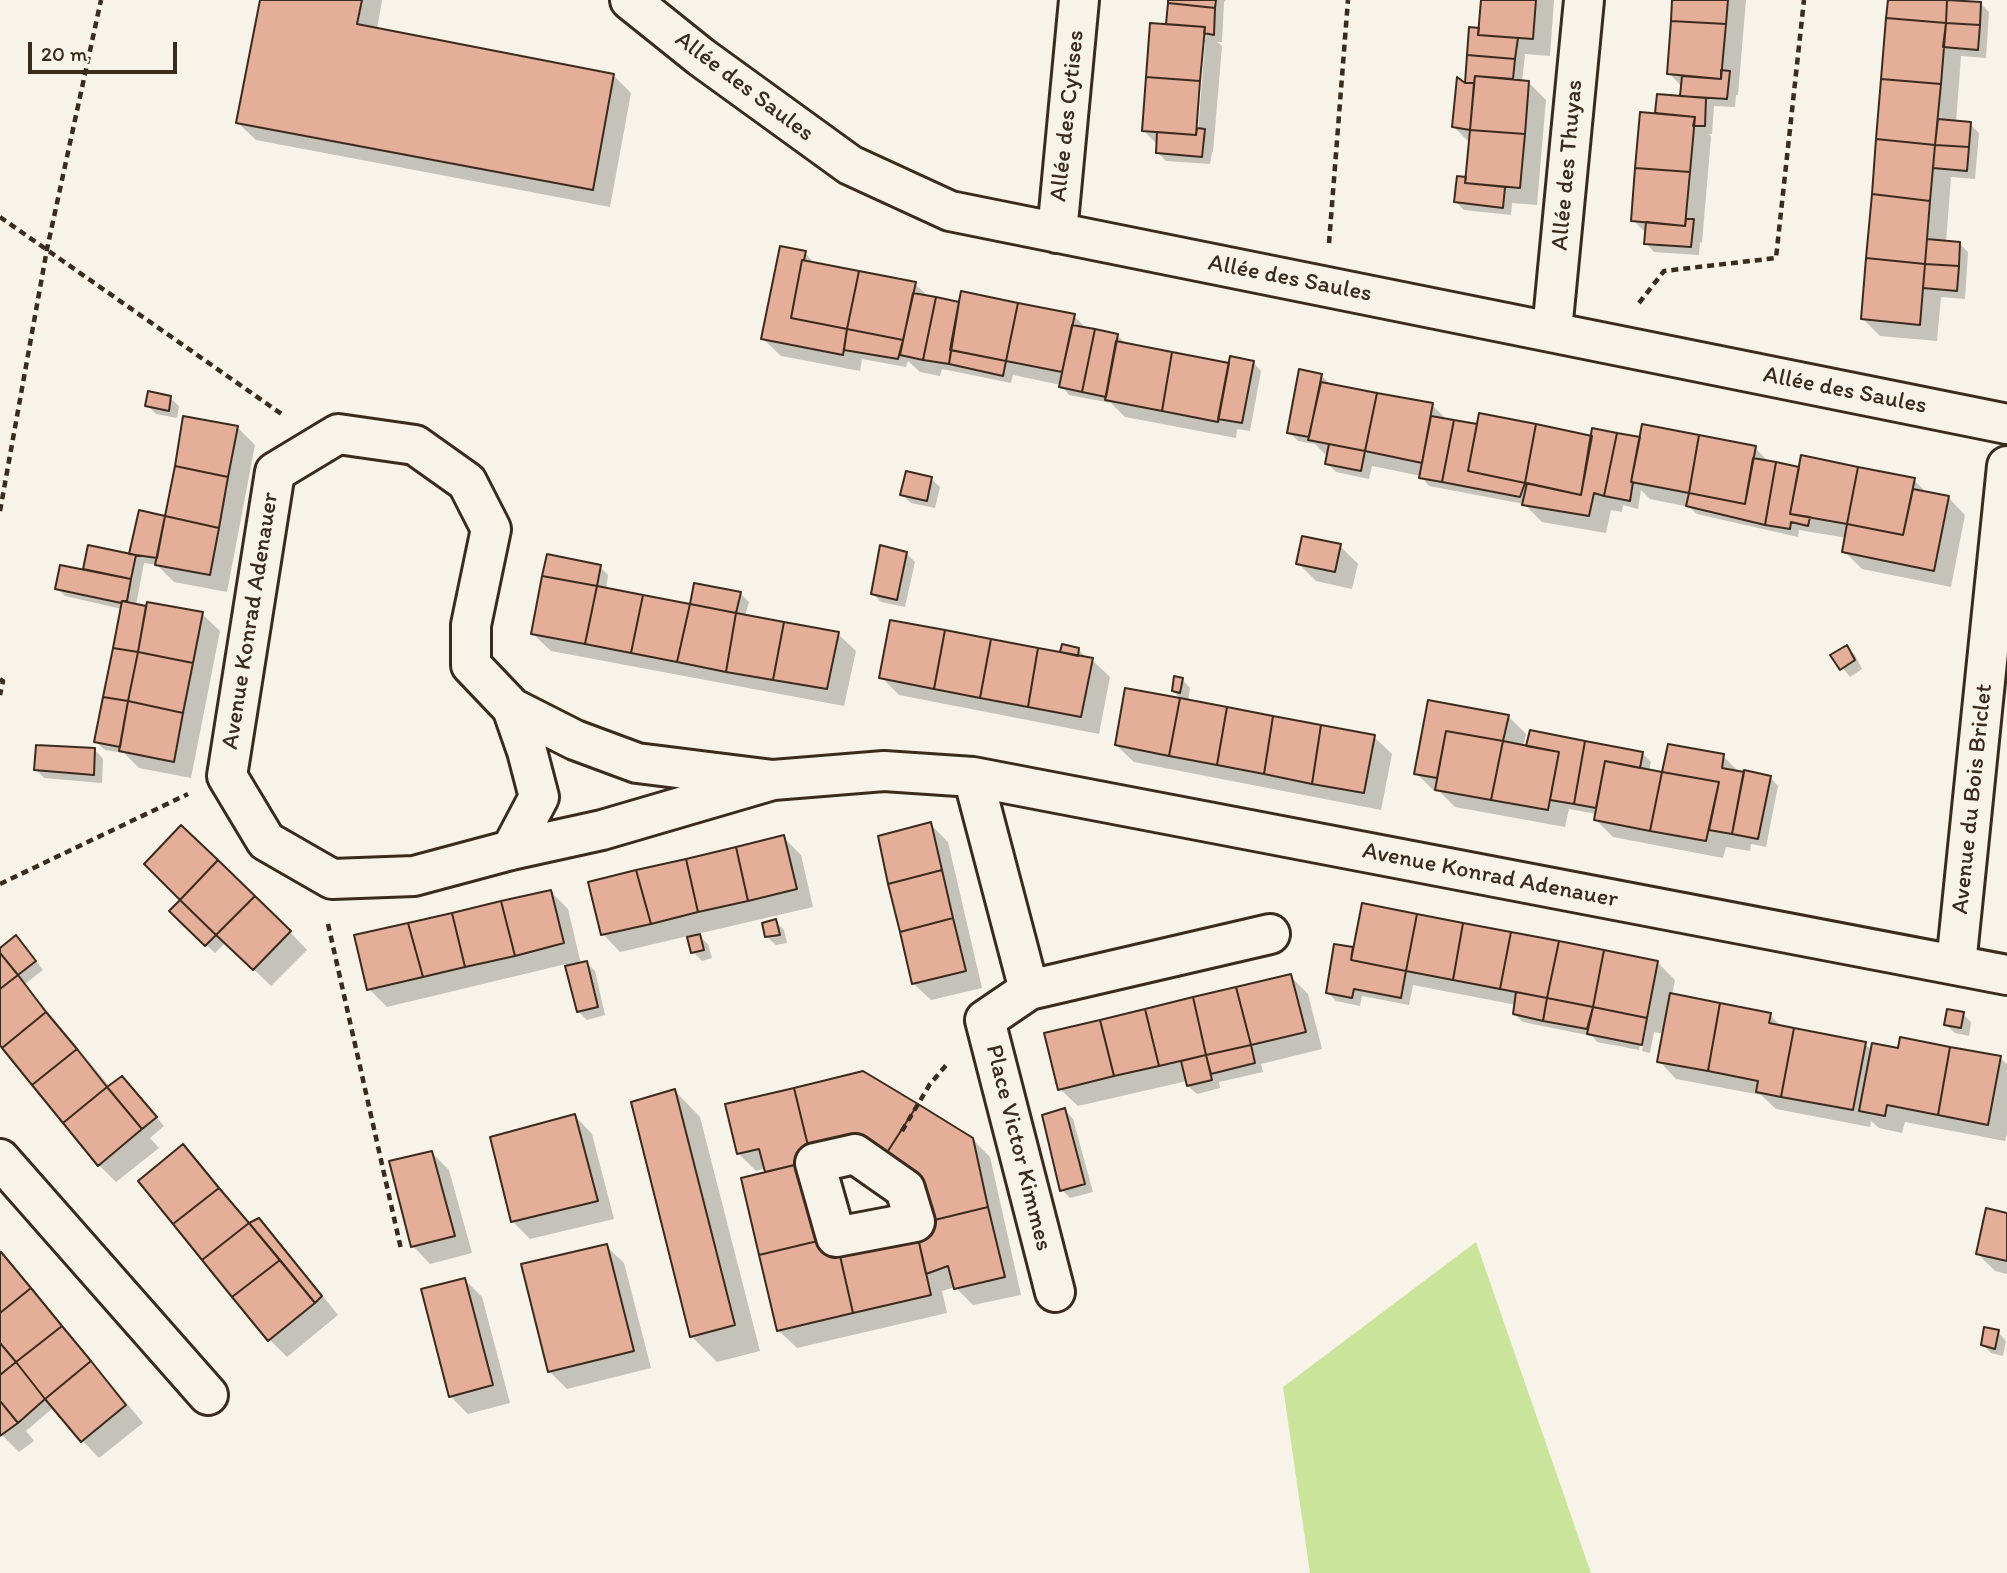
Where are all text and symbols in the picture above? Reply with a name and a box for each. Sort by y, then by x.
street label: Allée des Saules [669,26,819,148]
scale bar [32,28,180,72]
street label: Allée des Cytises [1045,29,1091,203]
text: 20 m [41,41,87,66]
street label: Allée des Thuyas [1546,78,1590,252]
street label: Allée des Saules [1206,249,1374,309]
street label: Allée des Saules [1761,361,1929,421]
street label: Avenue Konrad Adenauer [216,491,286,751]
street label: Avenue du Bois Briclet [1947,682,1999,916]
street label: Avenue Konrad Adenauer [1360,837,1620,915]
street label: Place Victor Kimmes [978,1042,1058,1254]

